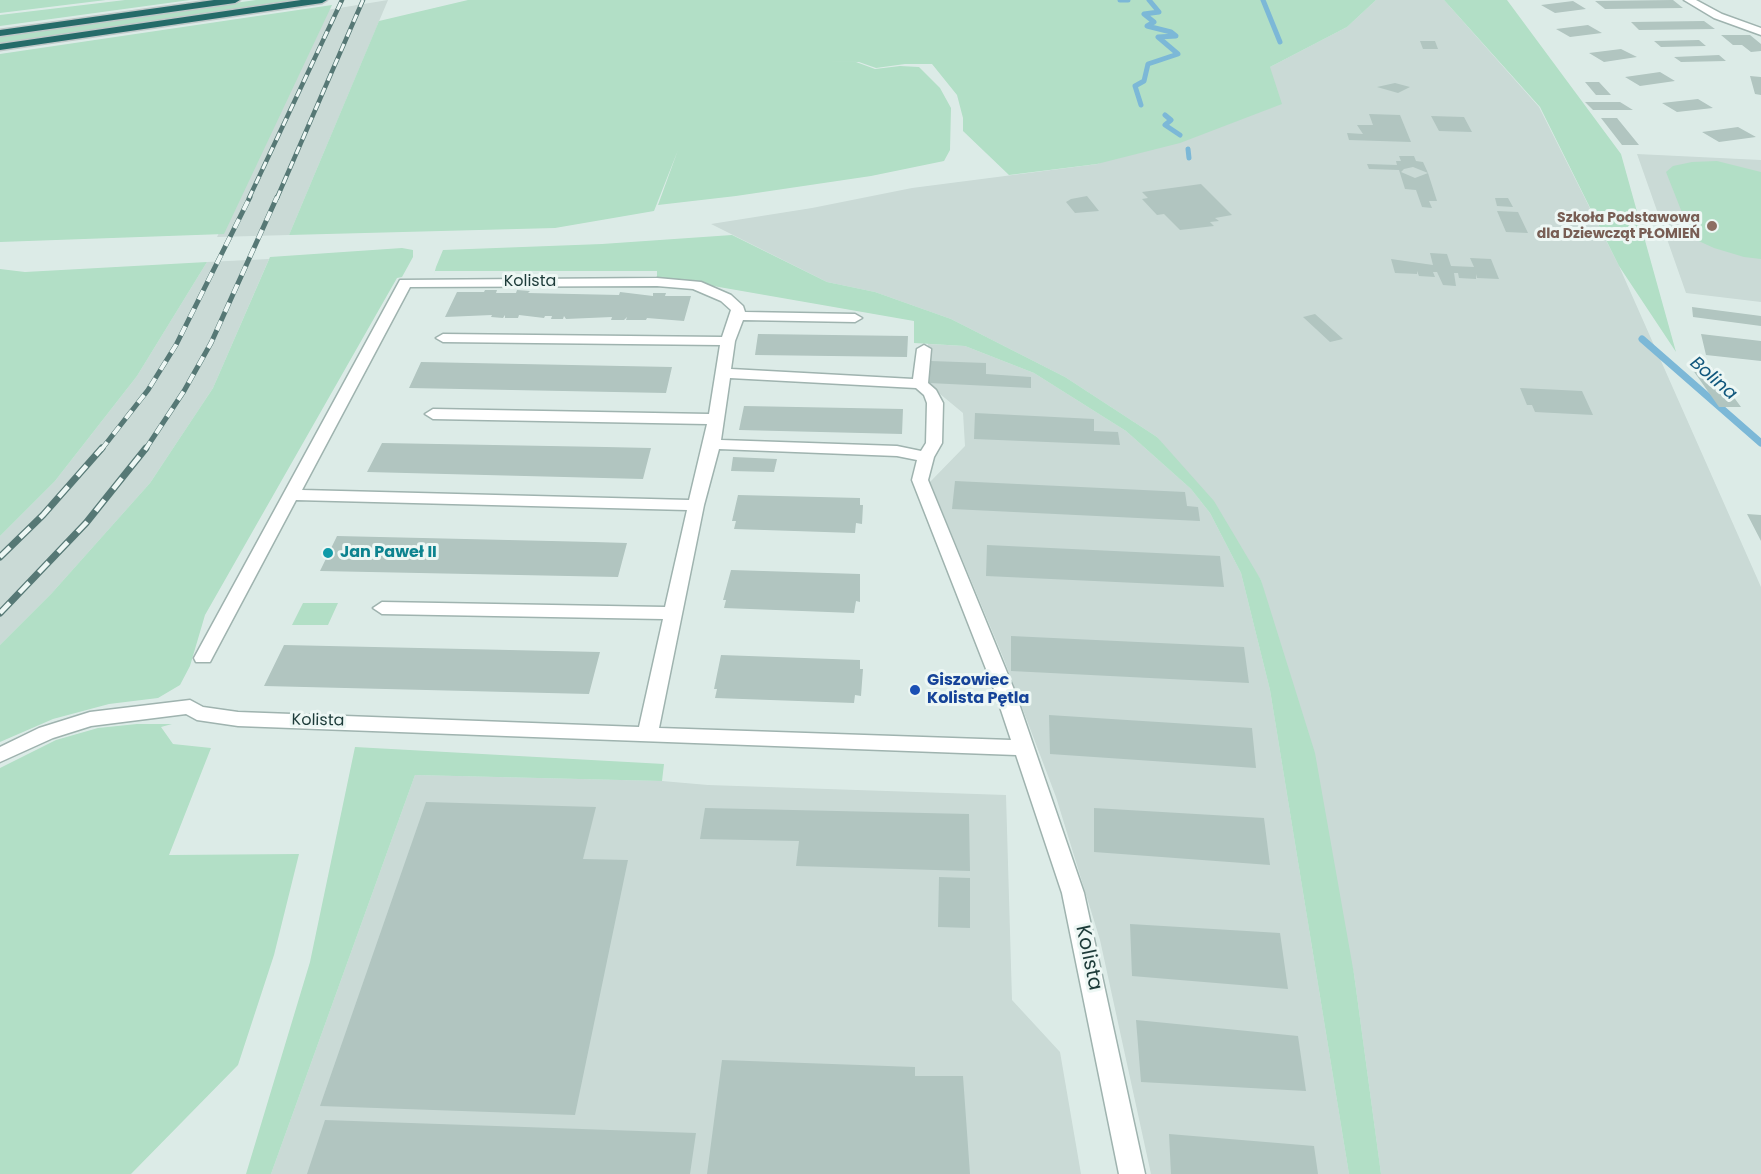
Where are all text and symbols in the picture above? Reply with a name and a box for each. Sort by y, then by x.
place label: Szkoła Podstawowa dla Dziewcząt PŁOMIEŃ [1537,210,1700,243]
marker: Szkoła Podstawowa dla Dziewcząt PŁOMIEŃ [1705,219,1719,233]
street label: Kolista [504,272,556,292]
water label: Bolina [1685,353,1741,405]
place label: Jan Paweł II [340,543,437,563]
marker: Jan Paweł II [321,546,335,560]
place label: Giszowiec Kolista Pętla [927,671,1029,709]
marker: Giszowiec Kolista Pętla [908,683,922,697]
street label: Kolista [291,711,345,731]
street label: Kolista [1069,923,1107,993]

